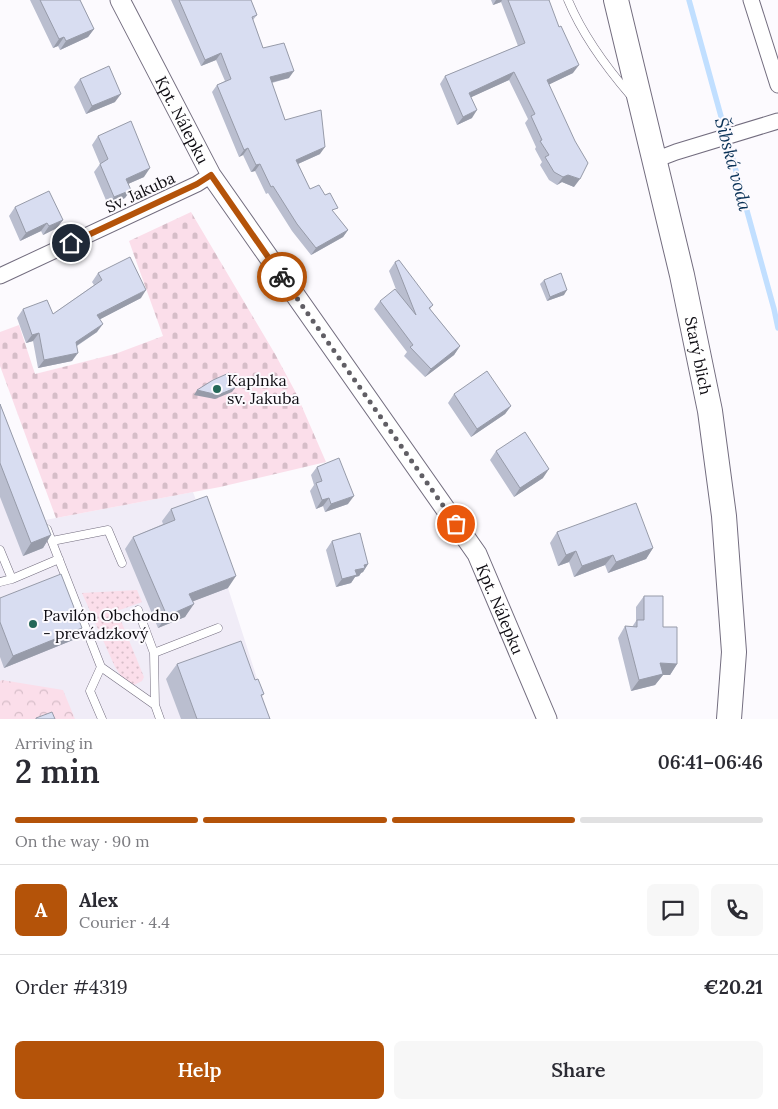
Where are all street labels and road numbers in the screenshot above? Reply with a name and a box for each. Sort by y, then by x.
street label: Kpt. Nálepku [151,73,214,167]
street label: Sv. Jakuba [102,167,178,217]
street label: Starý blich [681,314,716,397]
street label: Kpt. Nálepku [472,561,528,657]

